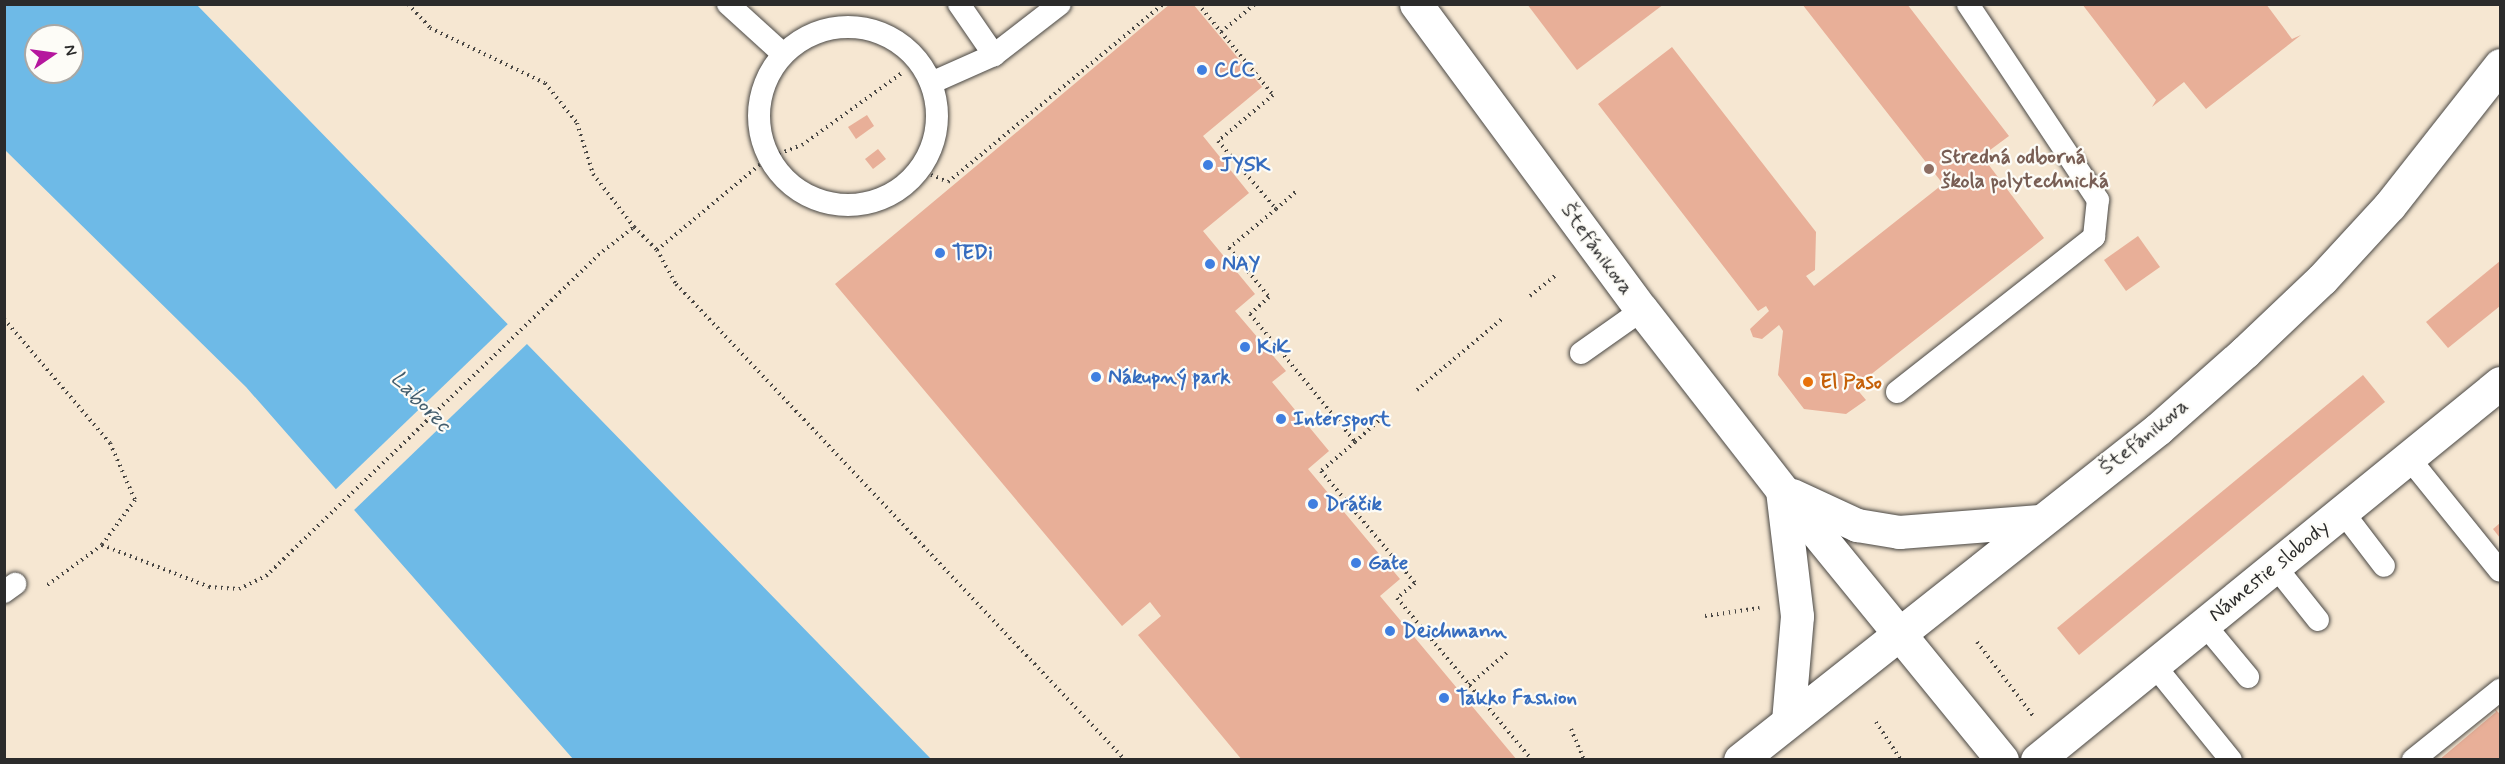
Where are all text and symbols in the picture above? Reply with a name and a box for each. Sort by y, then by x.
north arrow [24,24,84,84]
text: N [59,43,82,58]
place label: CCC [1214,57,1255,83]
marker: CCC [1195,63,1209,77]
place label: Stredná odborná škola polytechnická [1941,144,2111,194]
place label: JYSK [1220,152,1270,178]
marker: JYSK [1201,158,1215,172]
marker: Stredná odborná škola polytechnická [1922,162,1936,176]
street label: Štefánikova [1555,198,1639,300]
place label: TEDi [952,240,993,266]
marker: TEDi [933,246,947,260]
place label: NAY [1222,251,1260,277]
marker: NAY [1203,257,1217,271]
place label: KiK [1257,334,1291,360]
marker: KiK [1238,340,1252,354]
place label: Nákupný park [1108,364,1231,390]
water label: Laborec [384,366,456,438]
place label: El Paso [1820,369,1884,395]
marker: Nákupný park [1089,370,1103,384]
marker: El Paso [1801,375,1815,389]
street label: Štefánikova [2094,393,2194,481]
place label: Intersport [1293,406,1390,432]
marker: Intersport [1274,412,1288,426]
place label: Dráčik [1325,491,1382,517]
marker: Dráčik [1306,497,1320,511]
street label: Námestie slobody [2203,514,2335,628]
place label: Gate [1368,550,1408,576]
marker: Gate [1349,556,1363,570]
place label: Deichmann [1402,618,1507,644]
marker: Deichmann [1383,624,1397,638]
place label: Takko Fashion [1456,685,1574,711]
marker: Takko Fashion [1437,691,1451,705]

